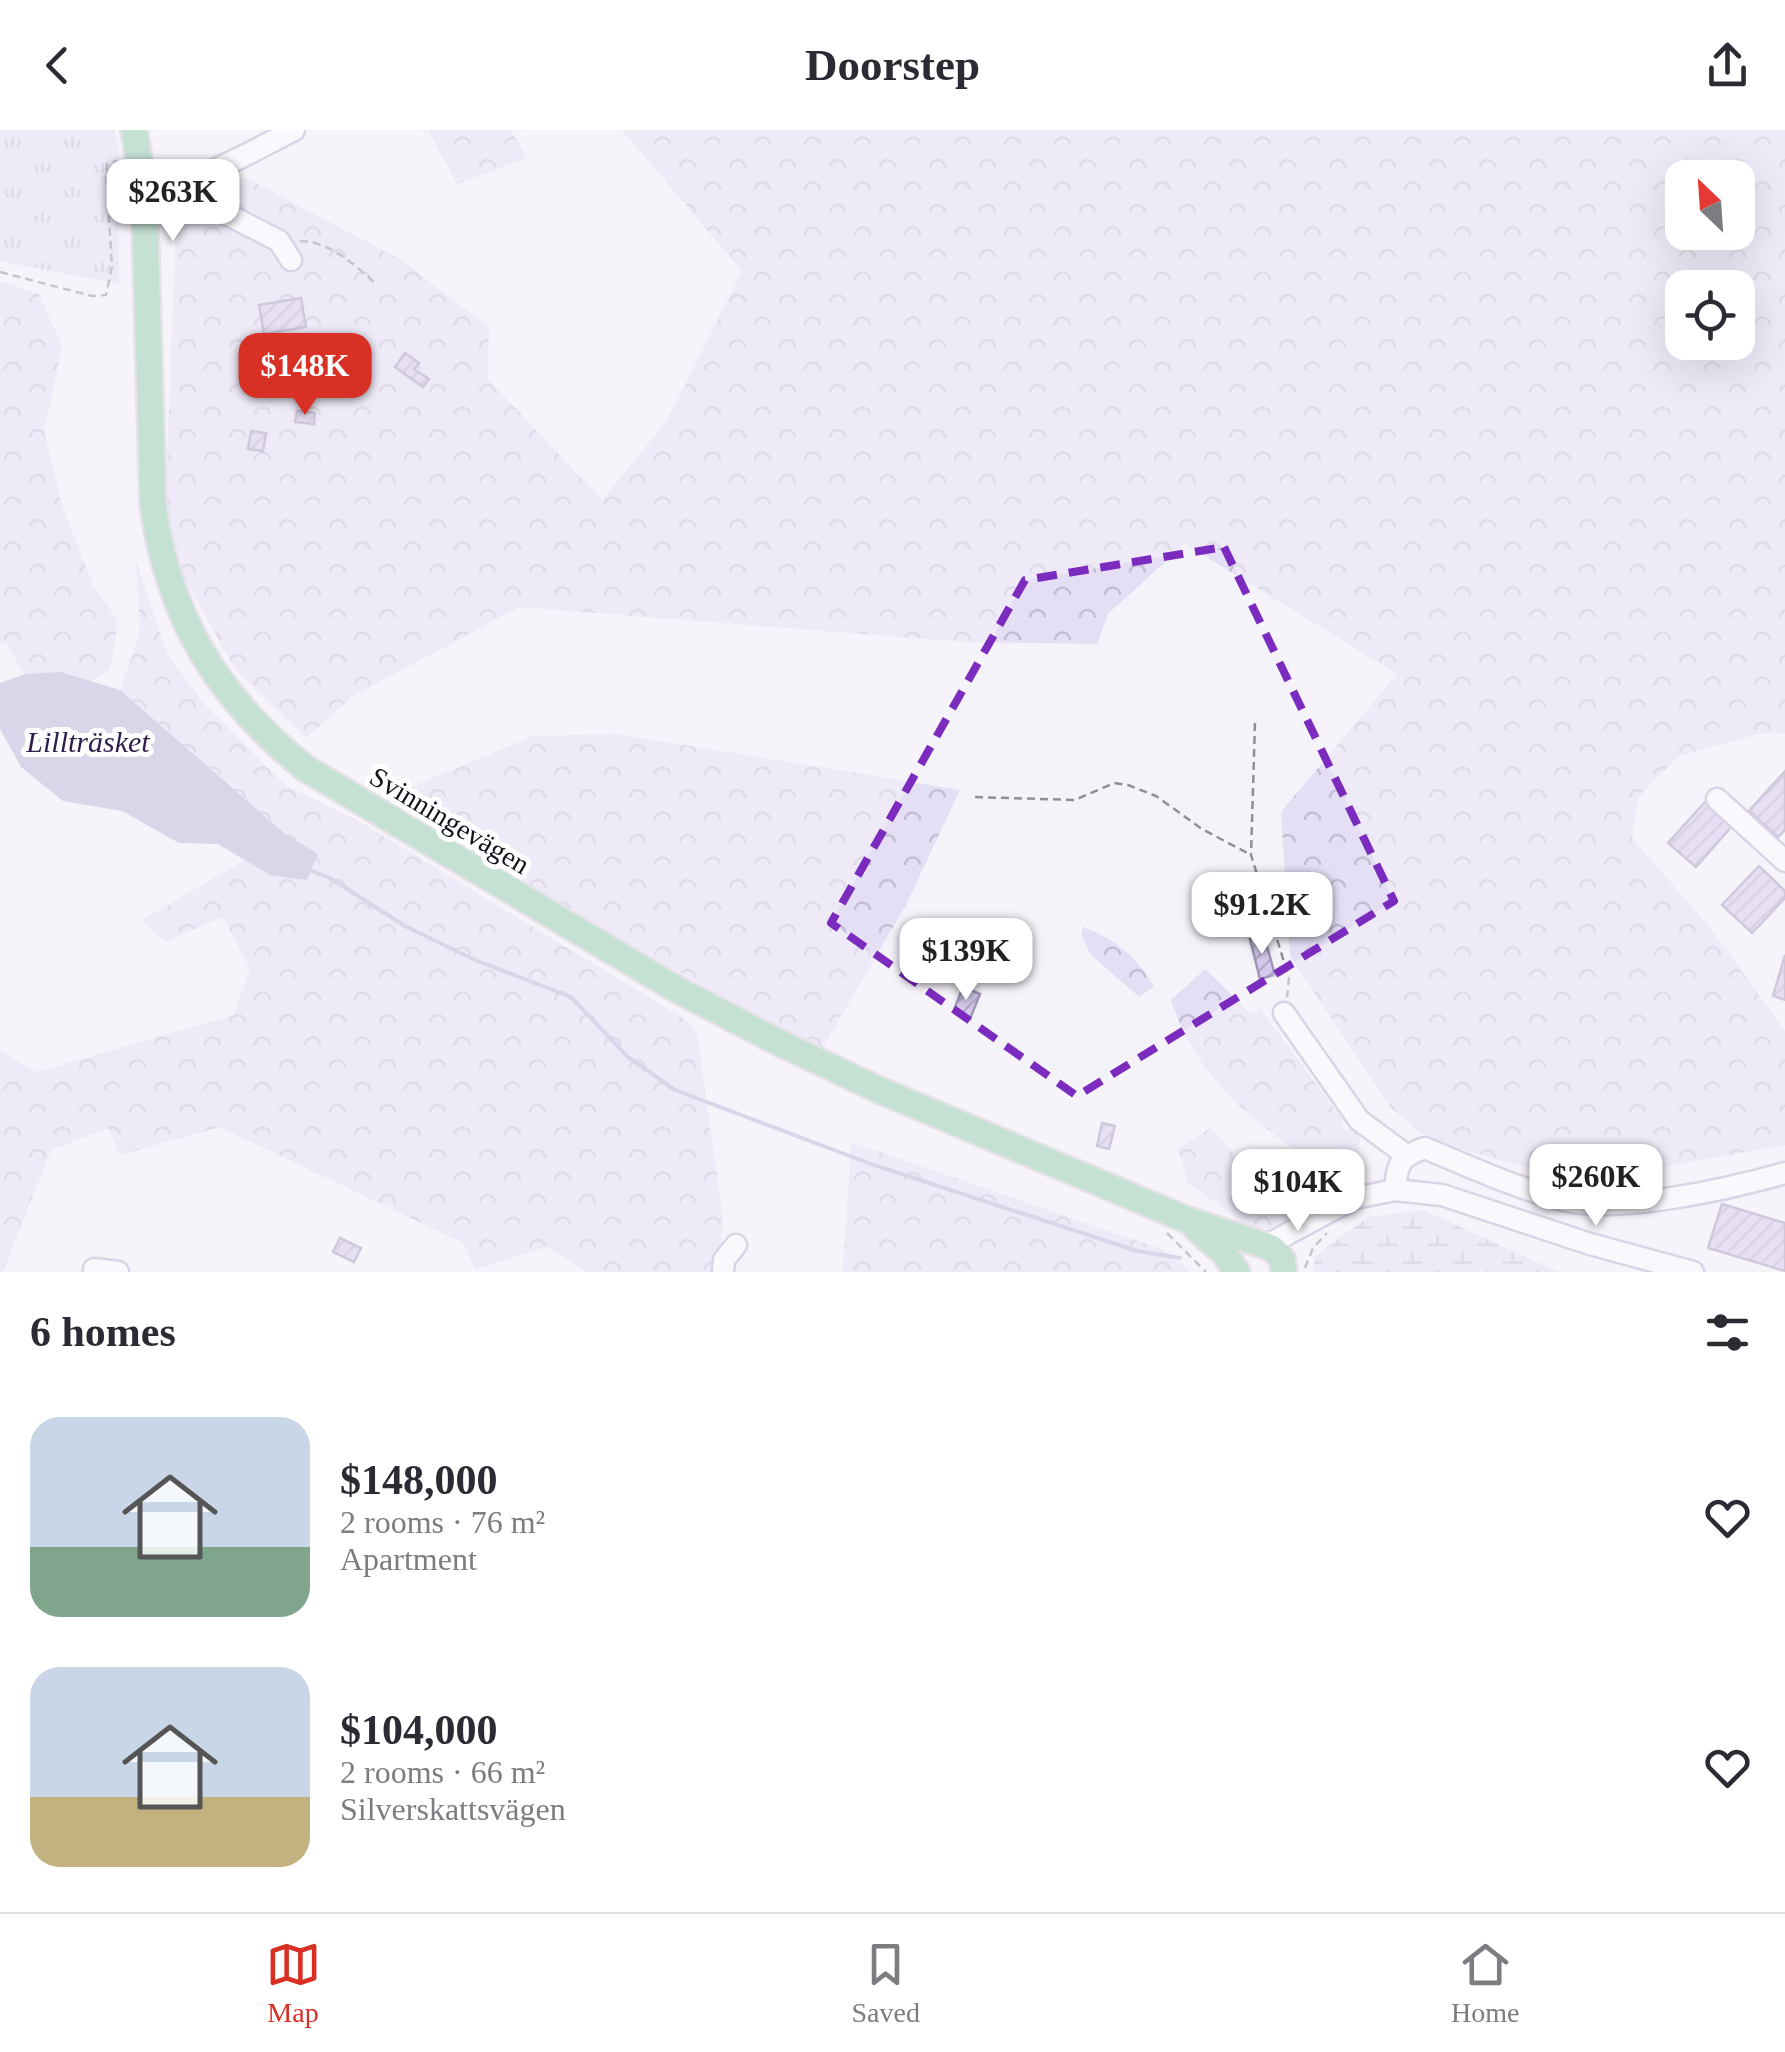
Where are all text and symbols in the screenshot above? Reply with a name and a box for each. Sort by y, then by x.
icon: back [30,38,85,93]
icon: share [1700,38,1755,93]
text: Doorstep [805,40,980,90]
pin: $263K [103,159,243,244]
north arrow [1665,160,1755,250]
map controls [1665,160,1755,360]
text: $263K [129,173,217,209]
button: locate [1665,270,1755,360]
pin: $148K [235,333,375,418]
text: $148K [261,347,349,383]
water label: Lillträsket [25,725,150,758]
street label: Svinningevägen [364,761,535,880]
pin: $91.2K [1181,872,1343,957]
text: $91.2K [1214,886,1310,922]
pin: $139K [896,918,1036,1003]
text: $139K [922,932,1010,968]
pin: $260K [1526,1144,1666,1229]
pin: $104K [1228,1149,1368,1234]
text: $260K [1552,1158,1640,1194]
text: $104K [1254,1163,1342,1199]
icon: filters [1700,1305,1755,1360]
text: 6 homes [30,1309,176,1355]
icon: home [110,1457,230,1577]
text: $148,000 [340,1457,498,1503]
icon: heart [1700,1490,1755,1545]
text: 2 rooms · 76 m² [340,1504,545,1540]
text: Apartment [340,1541,477,1577]
icon: home [110,1707,230,1827]
text: $104,000 [340,1707,498,1753]
icon: heart [1700,1740,1755,1795]
text: 2 rooms · 66 m² [340,1754,545,1790]
text: Silverskattsvägen [340,1791,566,1827]
tab: Map [266,1937,321,2029]
tab: Saved [852,1937,920,2029]
tab: Home [1451,1937,1519,2029]

